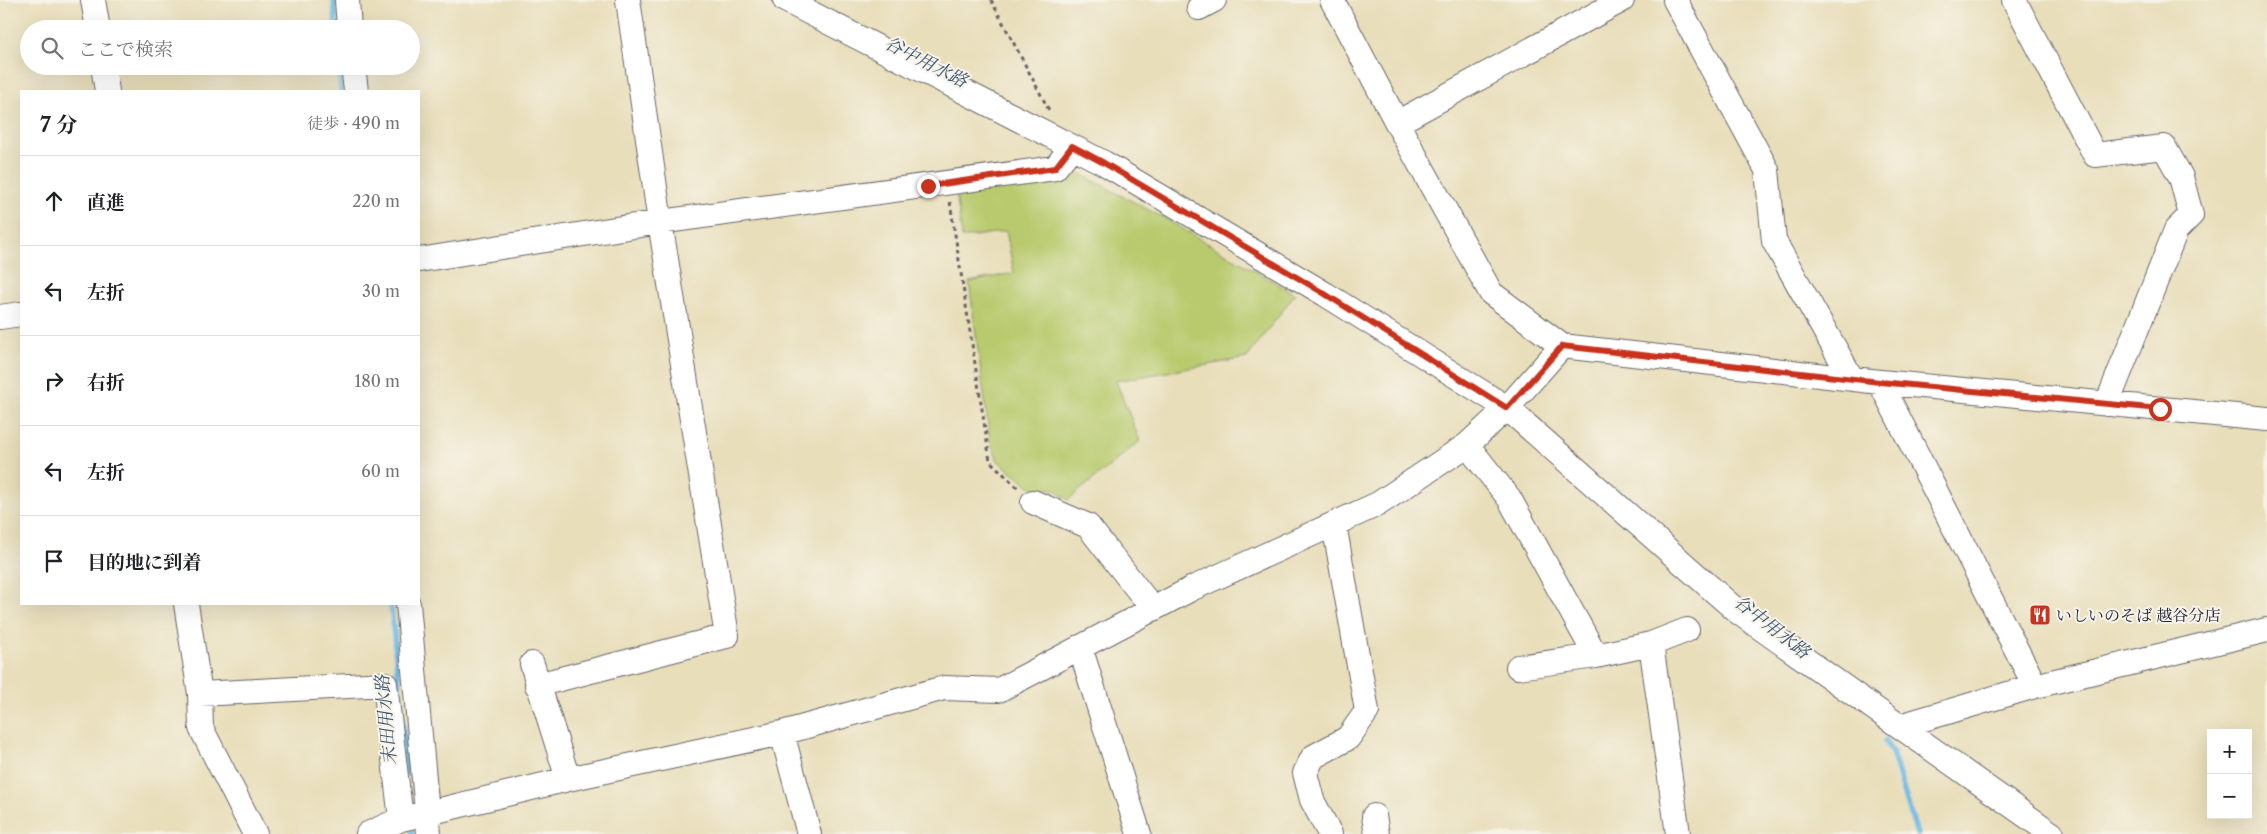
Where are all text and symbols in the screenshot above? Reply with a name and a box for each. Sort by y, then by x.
search box [20,20,420,75]
water label: 谷中用水路 [881,32,973,93]
icon: search [38,34,66,62]
text: ここで検索 [78,38,173,61]
text: 7 分 [40,112,77,137]
text: 徒歩 · 490 m [307,113,400,133]
route end [917,175,940,198]
icon: ahead [40,187,68,215]
text: 直進 [87,191,125,214]
text: 220 m [352,191,400,211]
icon: left [40,277,68,305]
text: 左折 [87,281,125,304]
text: 30 m [362,281,400,301]
icon: right [40,367,68,395]
text: 右折 [87,371,125,394]
text: 180 m [354,371,400,391]
route start [2149,398,2172,421]
icon: left [40,457,68,485]
text: 左折 [87,461,125,484]
text: 60 m [361,461,400,481]
icon: arrive [40,547,68,575]
text: 目的地に到着 [87,551,201,574]
water label: 谷中用水路 [1730,591,1816,665]
restaurant icon: いしいのそば 越谷分店 [2028,603,2052,627]
place label: いしいのそば 越谷分店 [2056,605,2220,625]
water label: 末田用水路 [371,672,401,766]
map controls [2207,729,2252,819]
button: + [2207,729,2252,774]
button: − [2207,774,2252,819]

